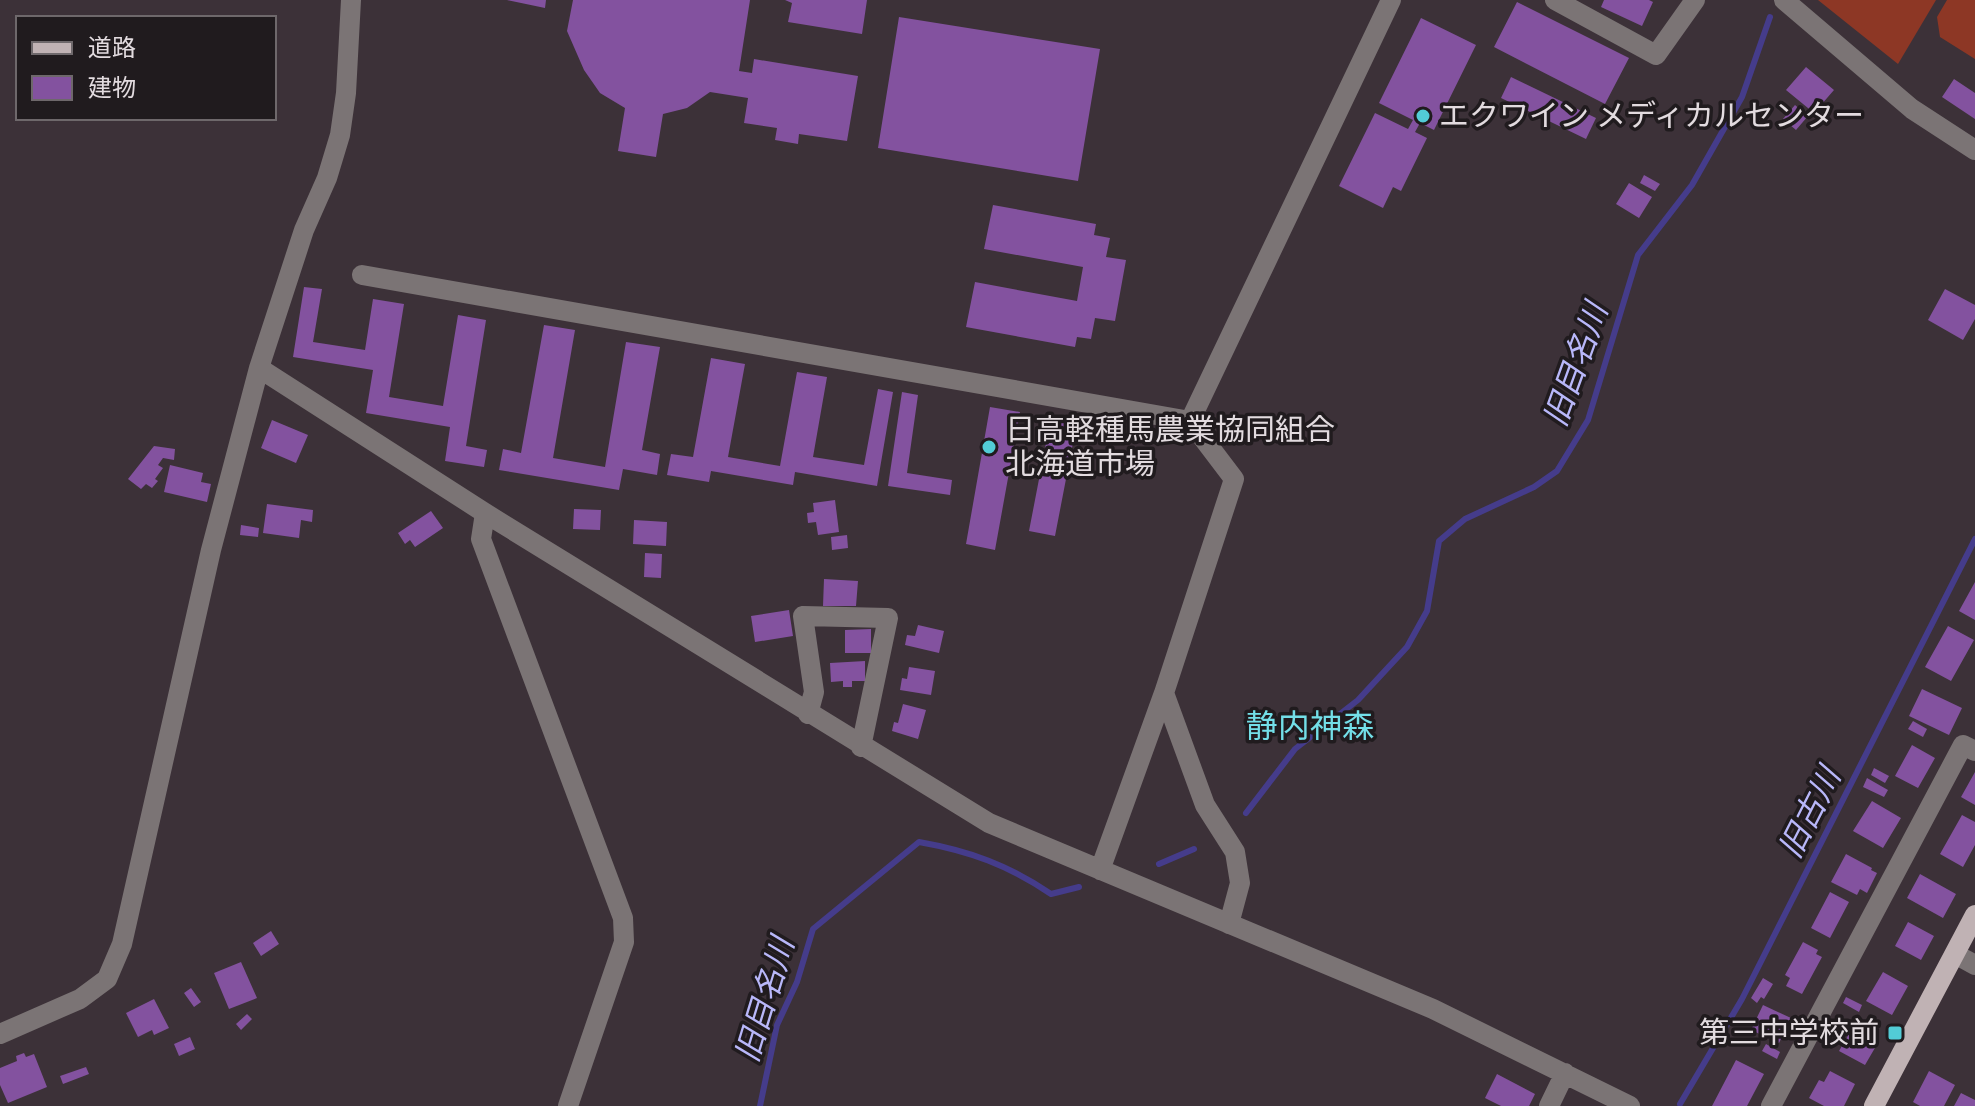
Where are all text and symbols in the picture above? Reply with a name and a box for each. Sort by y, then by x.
legend [16,16,276,120]
text: 道路 [88,34,136,62]
text: 建物 [88,74,136,102]
place label: エクワイン メディカルセンター [1439,98,1864,134]
marker: エクワイン メディカルセンター [1414,107,1432,125]
water label: 旧目名川 [1537,296,1616,431]
place label: 日高軽種馬農業協同組合 北海道市場 [1005,412,1335,482]
marker: 日高軽種馬農業協同組合 北海道市場 [980,438,998,456]
district label: 静内神森 [1246,708,1374,745]
water label: 旧古川 [1772,759,1850,864]
water label: 旧目名川 [729,931,802,1067]
place label: 第三中学校前 [1699,1015,1879,1051]
marker: 第三中学校前 [1886,1024,1904,1042]

